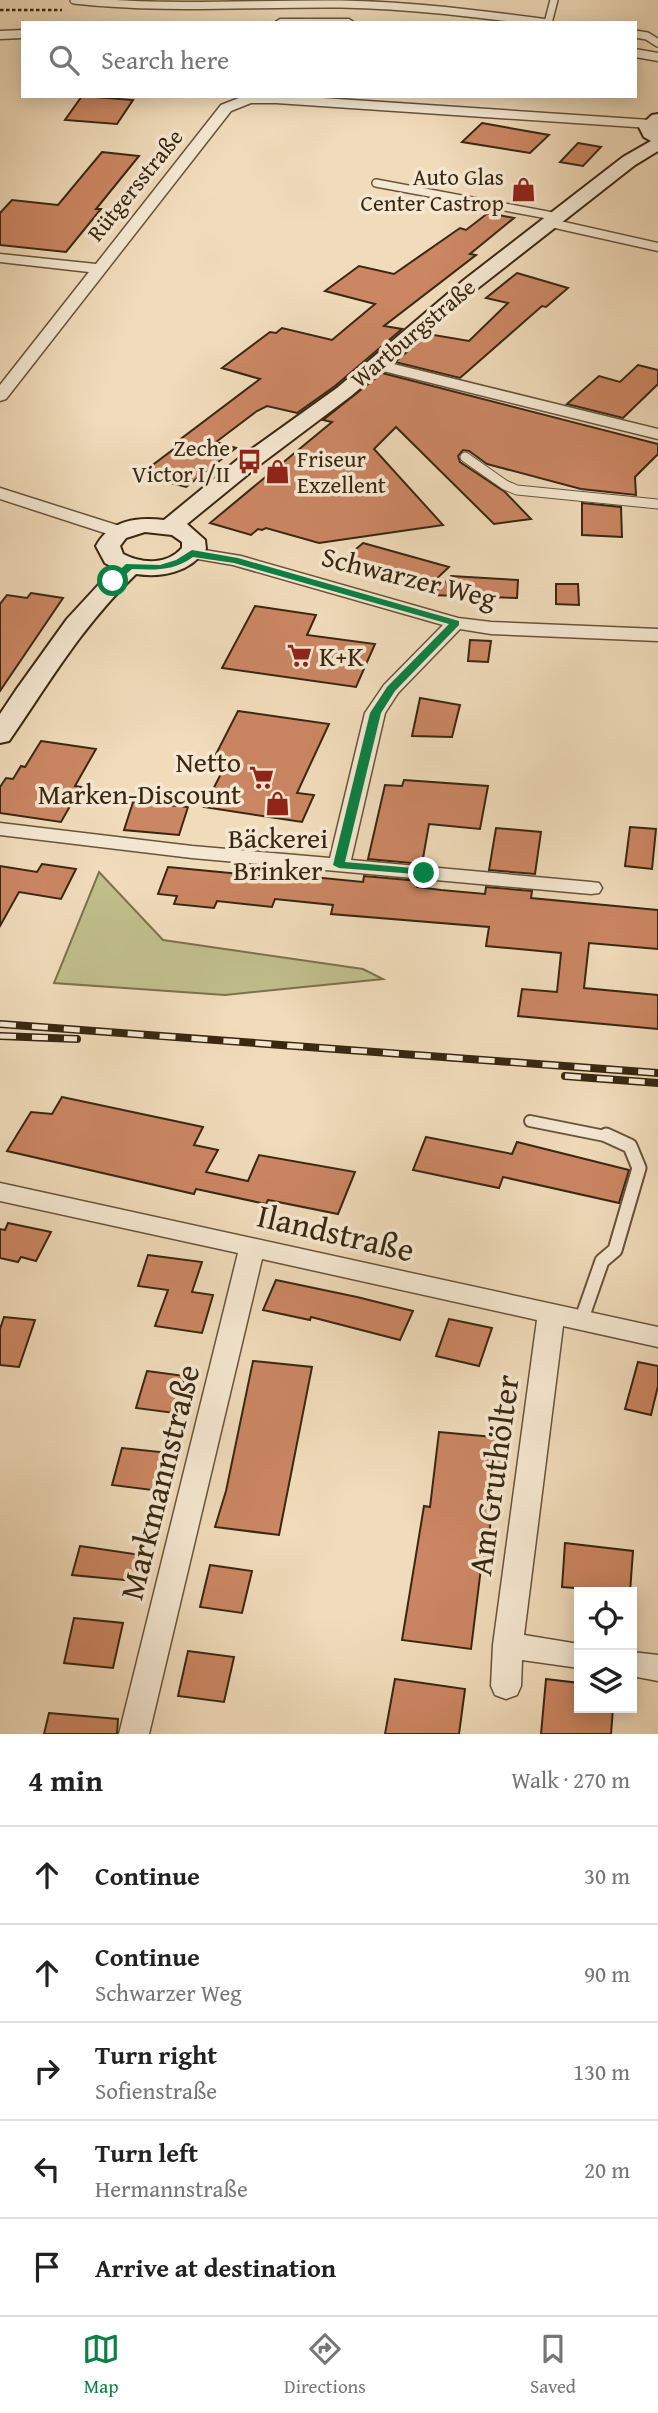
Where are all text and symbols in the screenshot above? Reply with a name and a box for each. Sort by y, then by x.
search box [21,21,637,98]
text: Search here [101,40,229,79]
icon: search [45,41,83,79]
street label: Rütgersstraße [79,121,190,248]
place label: Auto Glas Center Castrop [360,160,504,219]
shop icon: Auto Glas Center Castrop [510,176,538,204]
street label: Wartburgstraße [343,270,482,395]
place label: Zeche Victor I/II [132,431,230,490]
place label: Friseur Exzellent [297,442,386,501]
bus stop icon: Zeche Victor I/II [236,447,264,475]
shop icon: Friseur Exzellent [263,458,291,486]
street label: Schwarzer Weg [318,535,501,618]
route start [97,565,128,596]
place label: K+K [319,635,364,676]
supermarket icon: K+K [285,642,313,670]
place label: Netto Marken-Discount [38,741,241,814]
supermarket icon: Netto Marken-Discount [247,764,275,792]
shop icon: Bäckerei Brinker [264,790,292,818]
place label: Bäckerei Brinker [228,817,328,890]
route end [408,857,439,888]
street label: Ilandstraße [253,1191,419,1273]
street label: Markmannstraße [107,1359,211,1605]
street label: Am Gruthölter [455,1371,531,1578]
map controls [574,1587,637,1713]
button: locate [574,1587,637,1650]
button: layers [574,1650,637,1713]
text: 4 min [28,1758,103,1802]
text: Walk · 270 m [511,1763,630,1796]
icon: ahead [28,1856,66,1894]
text: Continue [95,1856,200,1895]
text: 30 m [584,1859,630,1892]
text: Continue [95,1937,200,1976]
icon: ahead [28,1954,66,1992]
text: 90 m [584,1957,630,1990]
text: Schwarzer Weg [95,1976,242,2009]
text: Turn right [95,2035,217,2074]
icon: right [28,2052,66,2090]
text: 130 m [573,2055,630,2088]
text: Sofienstraße [95,2074,217,2107]
text: Turn left [95,2133,198,2172]
icon: left [28,2150,66,2188]
text: 20 m [584,2153,630,2186]
text: Hermannstraße [95,2172,248,2205]
icon: arrive [28,2248,66,2286]
text: Arrive at destination [95,2248,336,2287]
tab: Map [82,2330,120,2400]
tab: Directions [284,2330,366,2400]
tab: Saved [530,2330,576,2400]

